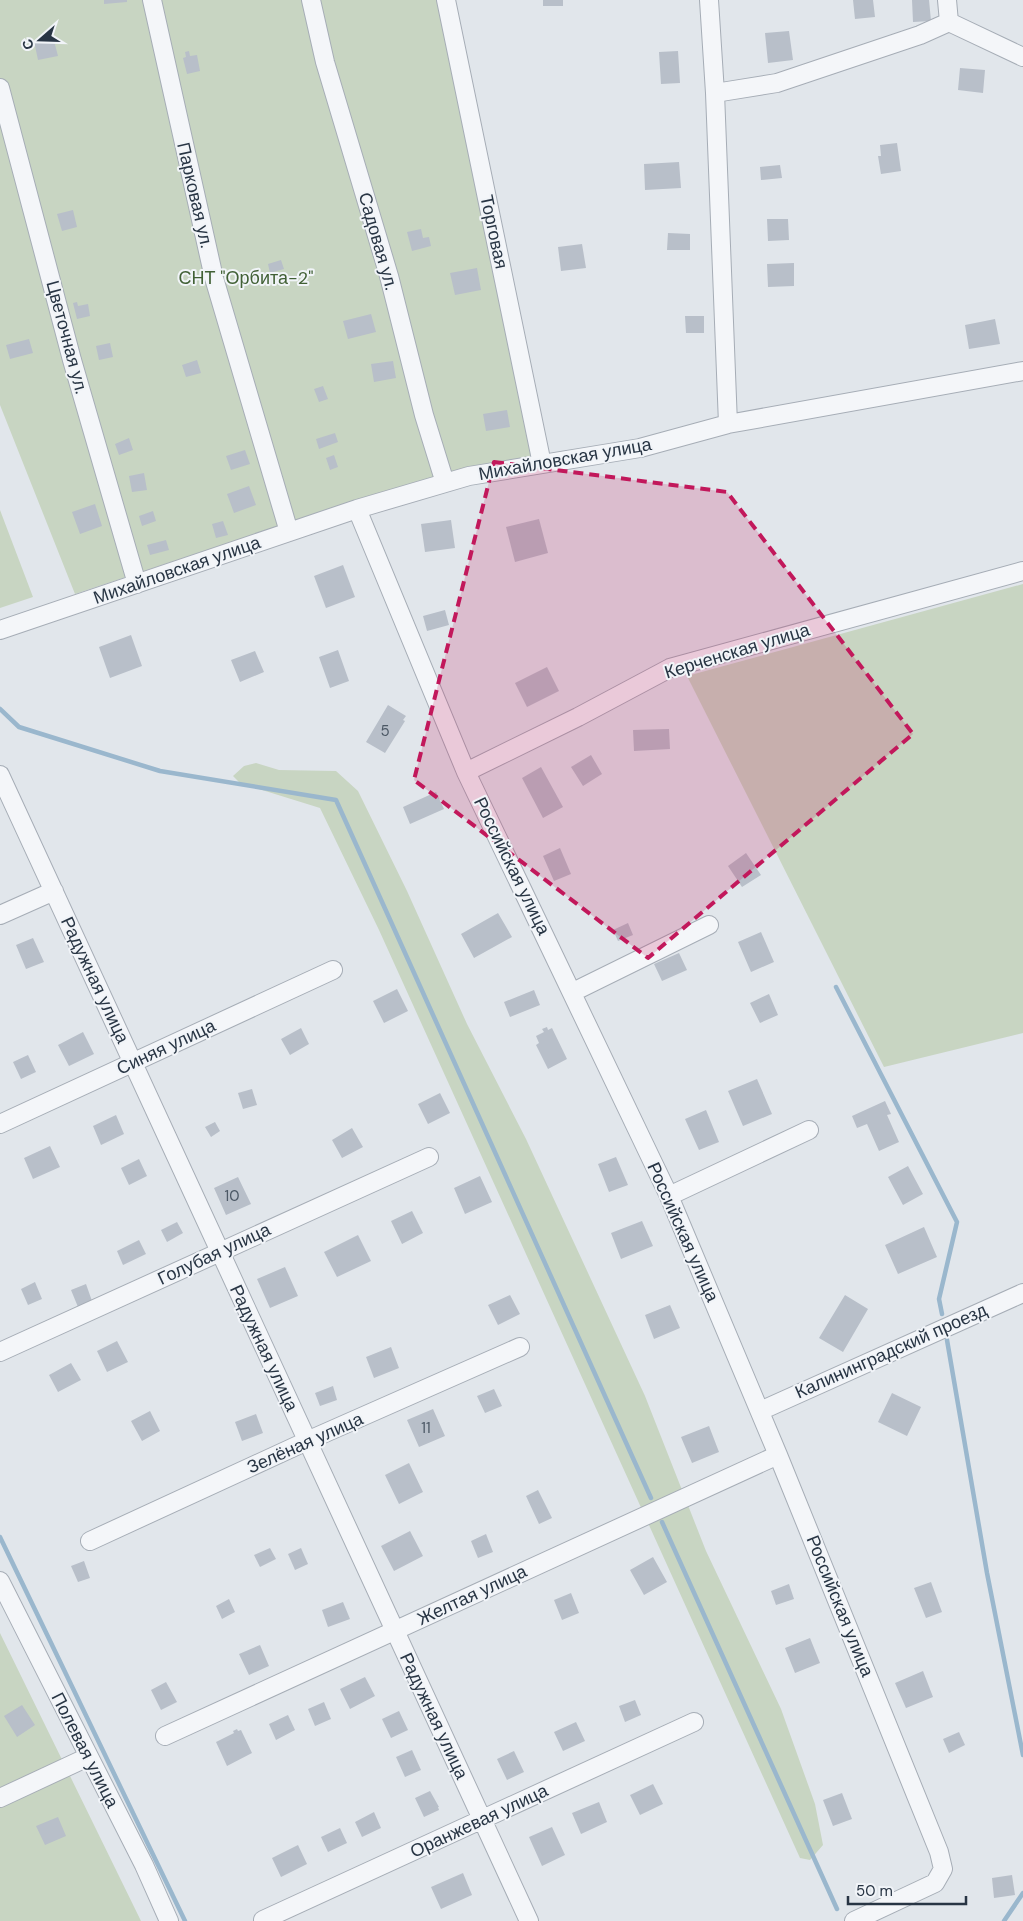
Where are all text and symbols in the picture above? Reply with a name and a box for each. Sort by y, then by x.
north arrow [15,15,65,65]
text: С [18,37,38,52]
street label: Парковая ул. [171,140,219,250]
street label: Садовая ул. [353,189,403,293]
street label: Торговая [474,193,514,271]
park label: СНТ "Орбита-2" [179,266,313,290]
street label: Цветочная ул. [40,278,94,396]
street label: Михайловская улица [477,432,654,486]
street label: Михайловская улица [90,530,265,610]
street label: Керченская улица [661,617,814,685]
house number: 5 [380,721,390,741]
street label: Российская улица [468,793,556,940]
street label: Радужная улица [55,913,135,1048]
street label: Синяя улица [113,1013,220,1080]
street label: Российская улица [641,1158,725,1307]
house number: 10 [225,1186,239,1206]
street label: Голубая улица [154,1217,275,1291]
street label: Радужная улица [224,1281,304,1416]
street label: Калининградский проезд [791,1298,991,1404]
street label: Зелёная улица [243,1406,368,1479]
house number: 11 [421,1418,431,1438]
street label: Российская улица [801,1532,880,1681]
street label: Желтая улица [413,1559,532,1631]
street label: Радужная улица [394,1649,474,1784]
street label: Полевая улица [46,1688,125,1813]
street label: Оранжевая улица [406,1778,553,1863]
scale bar [848,1874,966,1906]
text: 50 m [856,1881,893,1901]

